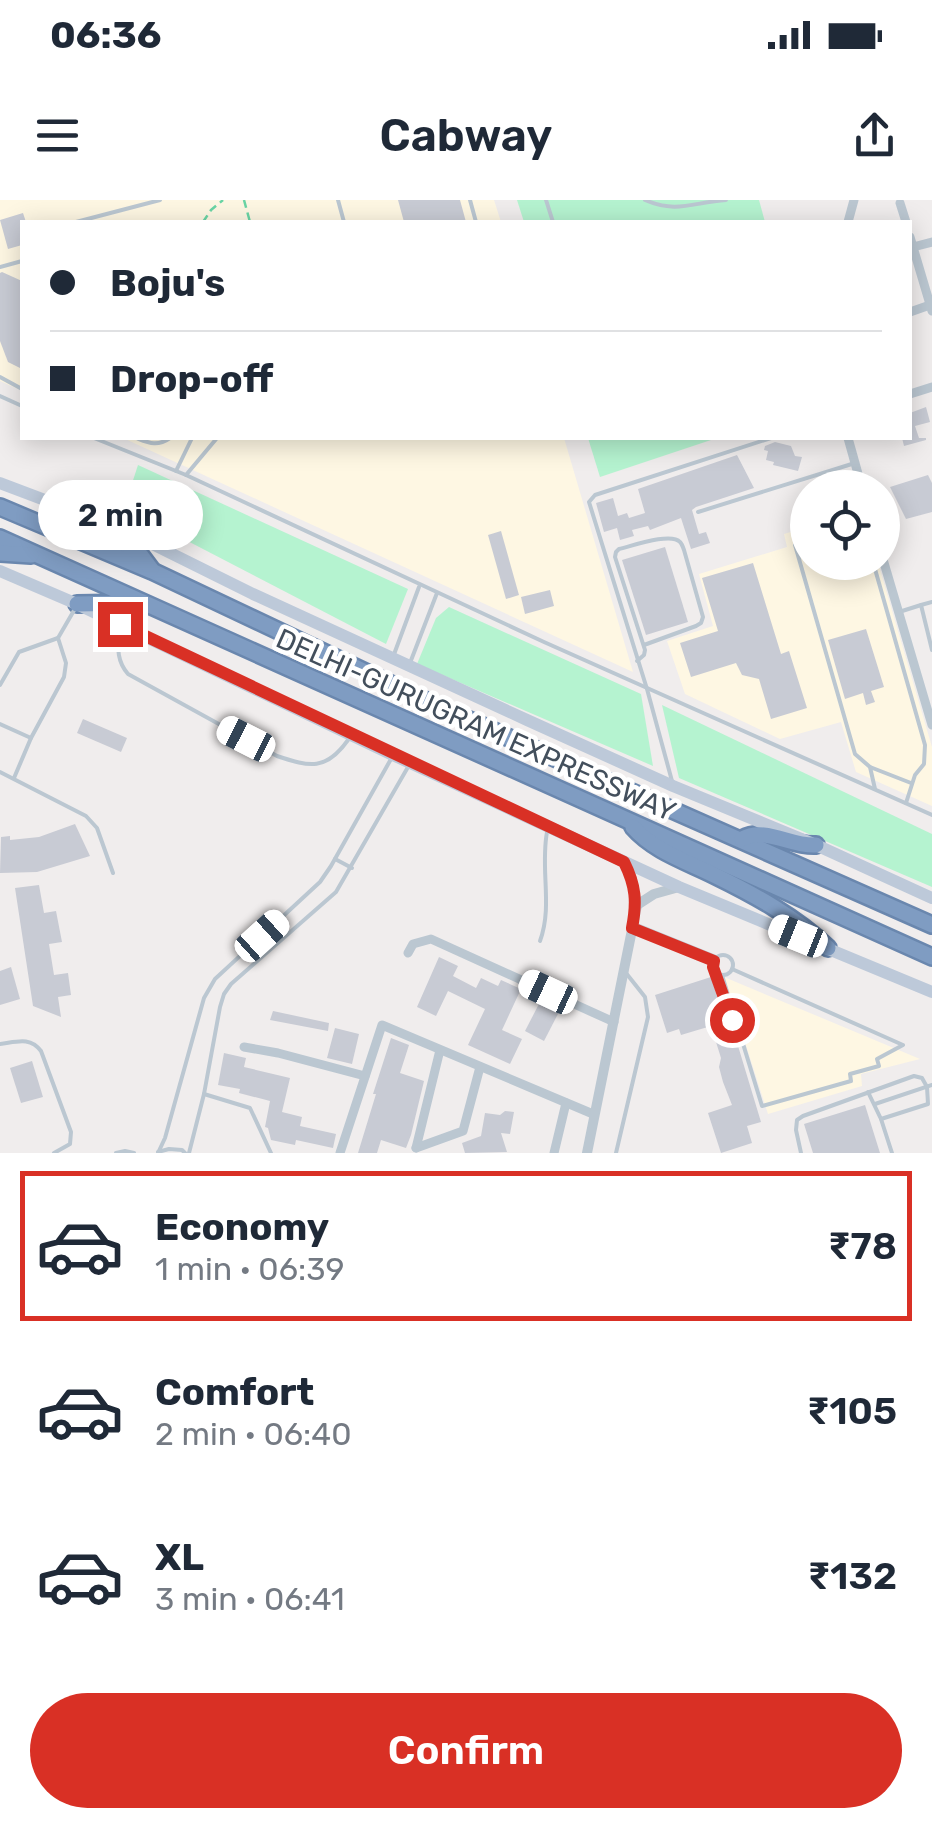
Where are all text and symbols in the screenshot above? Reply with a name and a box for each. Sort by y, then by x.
text: 06:36 [50,12,161,58]
icon: menu [30,108,85,163]
icon: share [847,108,902,163]
text: Cabway [380,109,552,162]
text: Boju's [110,260,225,306]
text: Drop-off [110,356,273,402]
map controls [790,470,900,580]
button: locate [790,470,900,580]
callout: 2 min [38,479,202,549]
text: 2 min [78,496,163,534]
route end [98,602,143,647]
street label: DELHI-GURUGRAM EXPRESSWAY [271,622,681,828]
car [212,712,280,766]
car [230,905,294,967]
car [765,911,831,961]
car [514,966,582,1018]
route start [710,998,755,1043]
icon: car [35,1201,125,1291]
text: Economy [155,1204,329,1250]
text: ₹78 [828,1223,897,1269]
text: 1 min · 06:39 [155,1250,344,1288]
icon: car [35,1366,125,1456]
text: Comfort [155,1369,314,1415]
text: ₹105 [807,1388,897,1434]
text: 2 min · 06:40 [155,1415,351,1453]
icon: car [35,1531,125,1621]
text: XL [155,1534,204,1580]
text: ₹132 [808,1553,897,1599]
text: 3 min · 06:41 [155,1580,345,1618]
button: Confirm [30,1693,902,1808]

